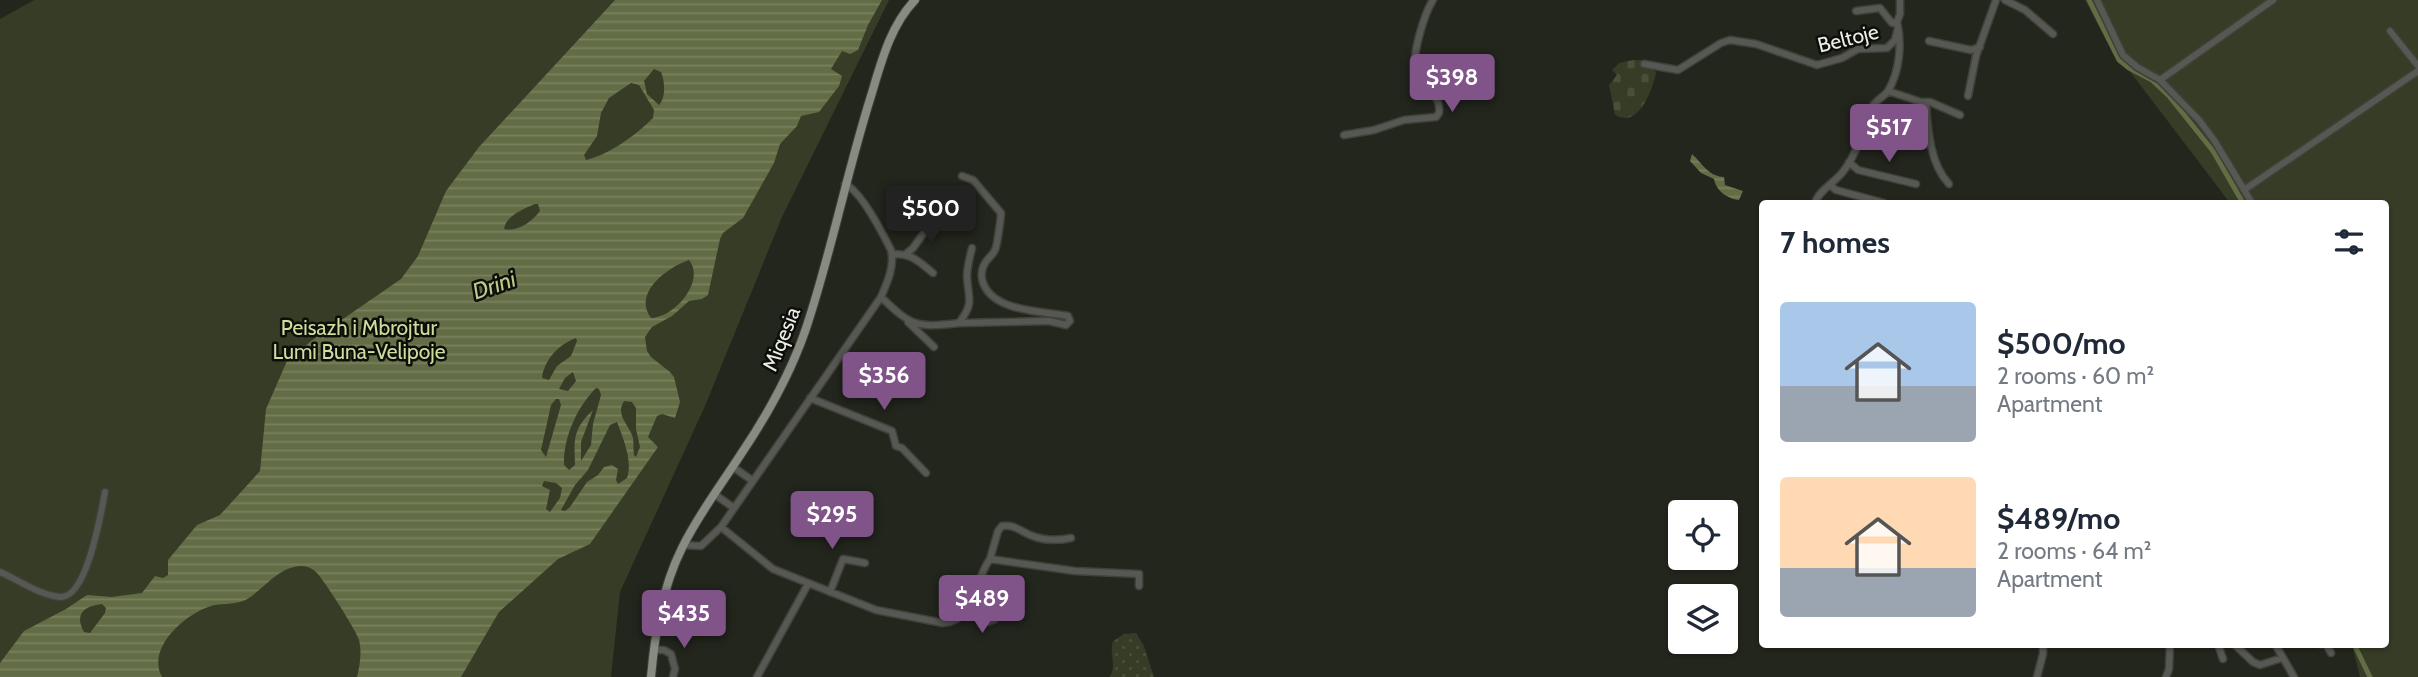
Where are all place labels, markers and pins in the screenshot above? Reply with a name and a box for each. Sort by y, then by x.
pin: $398 [1411,54,1493,114]
pin: $517 [1848,104,1930,164]
pin: $500 [890,186,972,245]
pin: $356 [843,352,925,412]
pin: $295 [791,491,873,551]
pin: $489 [941,576,1023,635]
pin: $435 [643,590,725,650]

